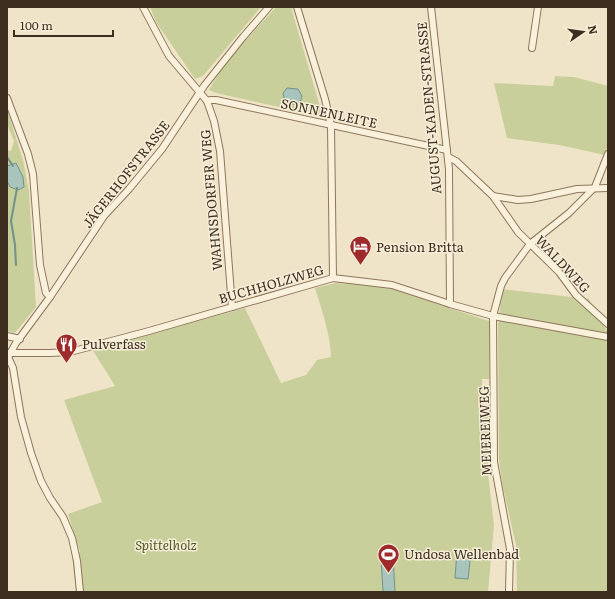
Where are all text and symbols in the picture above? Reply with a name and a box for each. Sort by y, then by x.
scale bar [14,12,113,38]
north arrow [563,12,603,52]
text: 100 m [20,16,53,34]
street label: AUGUST-KADEN-STRASSE [412,21,445,195]
text: N [585,23,603,36]
street label: SONNENLEITE [279,93,379,132]
street label: JÄGERHOFSTRASSE [78,116,174,231]
street label: WAHNSDORFER WEG [195,128,226,271]
street label: WALDWEG [532,231,595,297]
hotel icon: Pension Britta [347,234,373,267]
place label: Pension Britta [376,237,464,256]
street label: BUCHHOLZWEG [216,259,326,308]
restaurant icon: Pulverfass [54,331,80,364]
place label: Pulverfass [82,334,146,353]
street label: MEIEREIWEG [473,385,496,476]
park label: Spittelholz [135,535,197,554]
sports icon: Undosa Wellenbad [375,541,401,574]
place label: Undosa Wellenbad [404,544,519,563]

